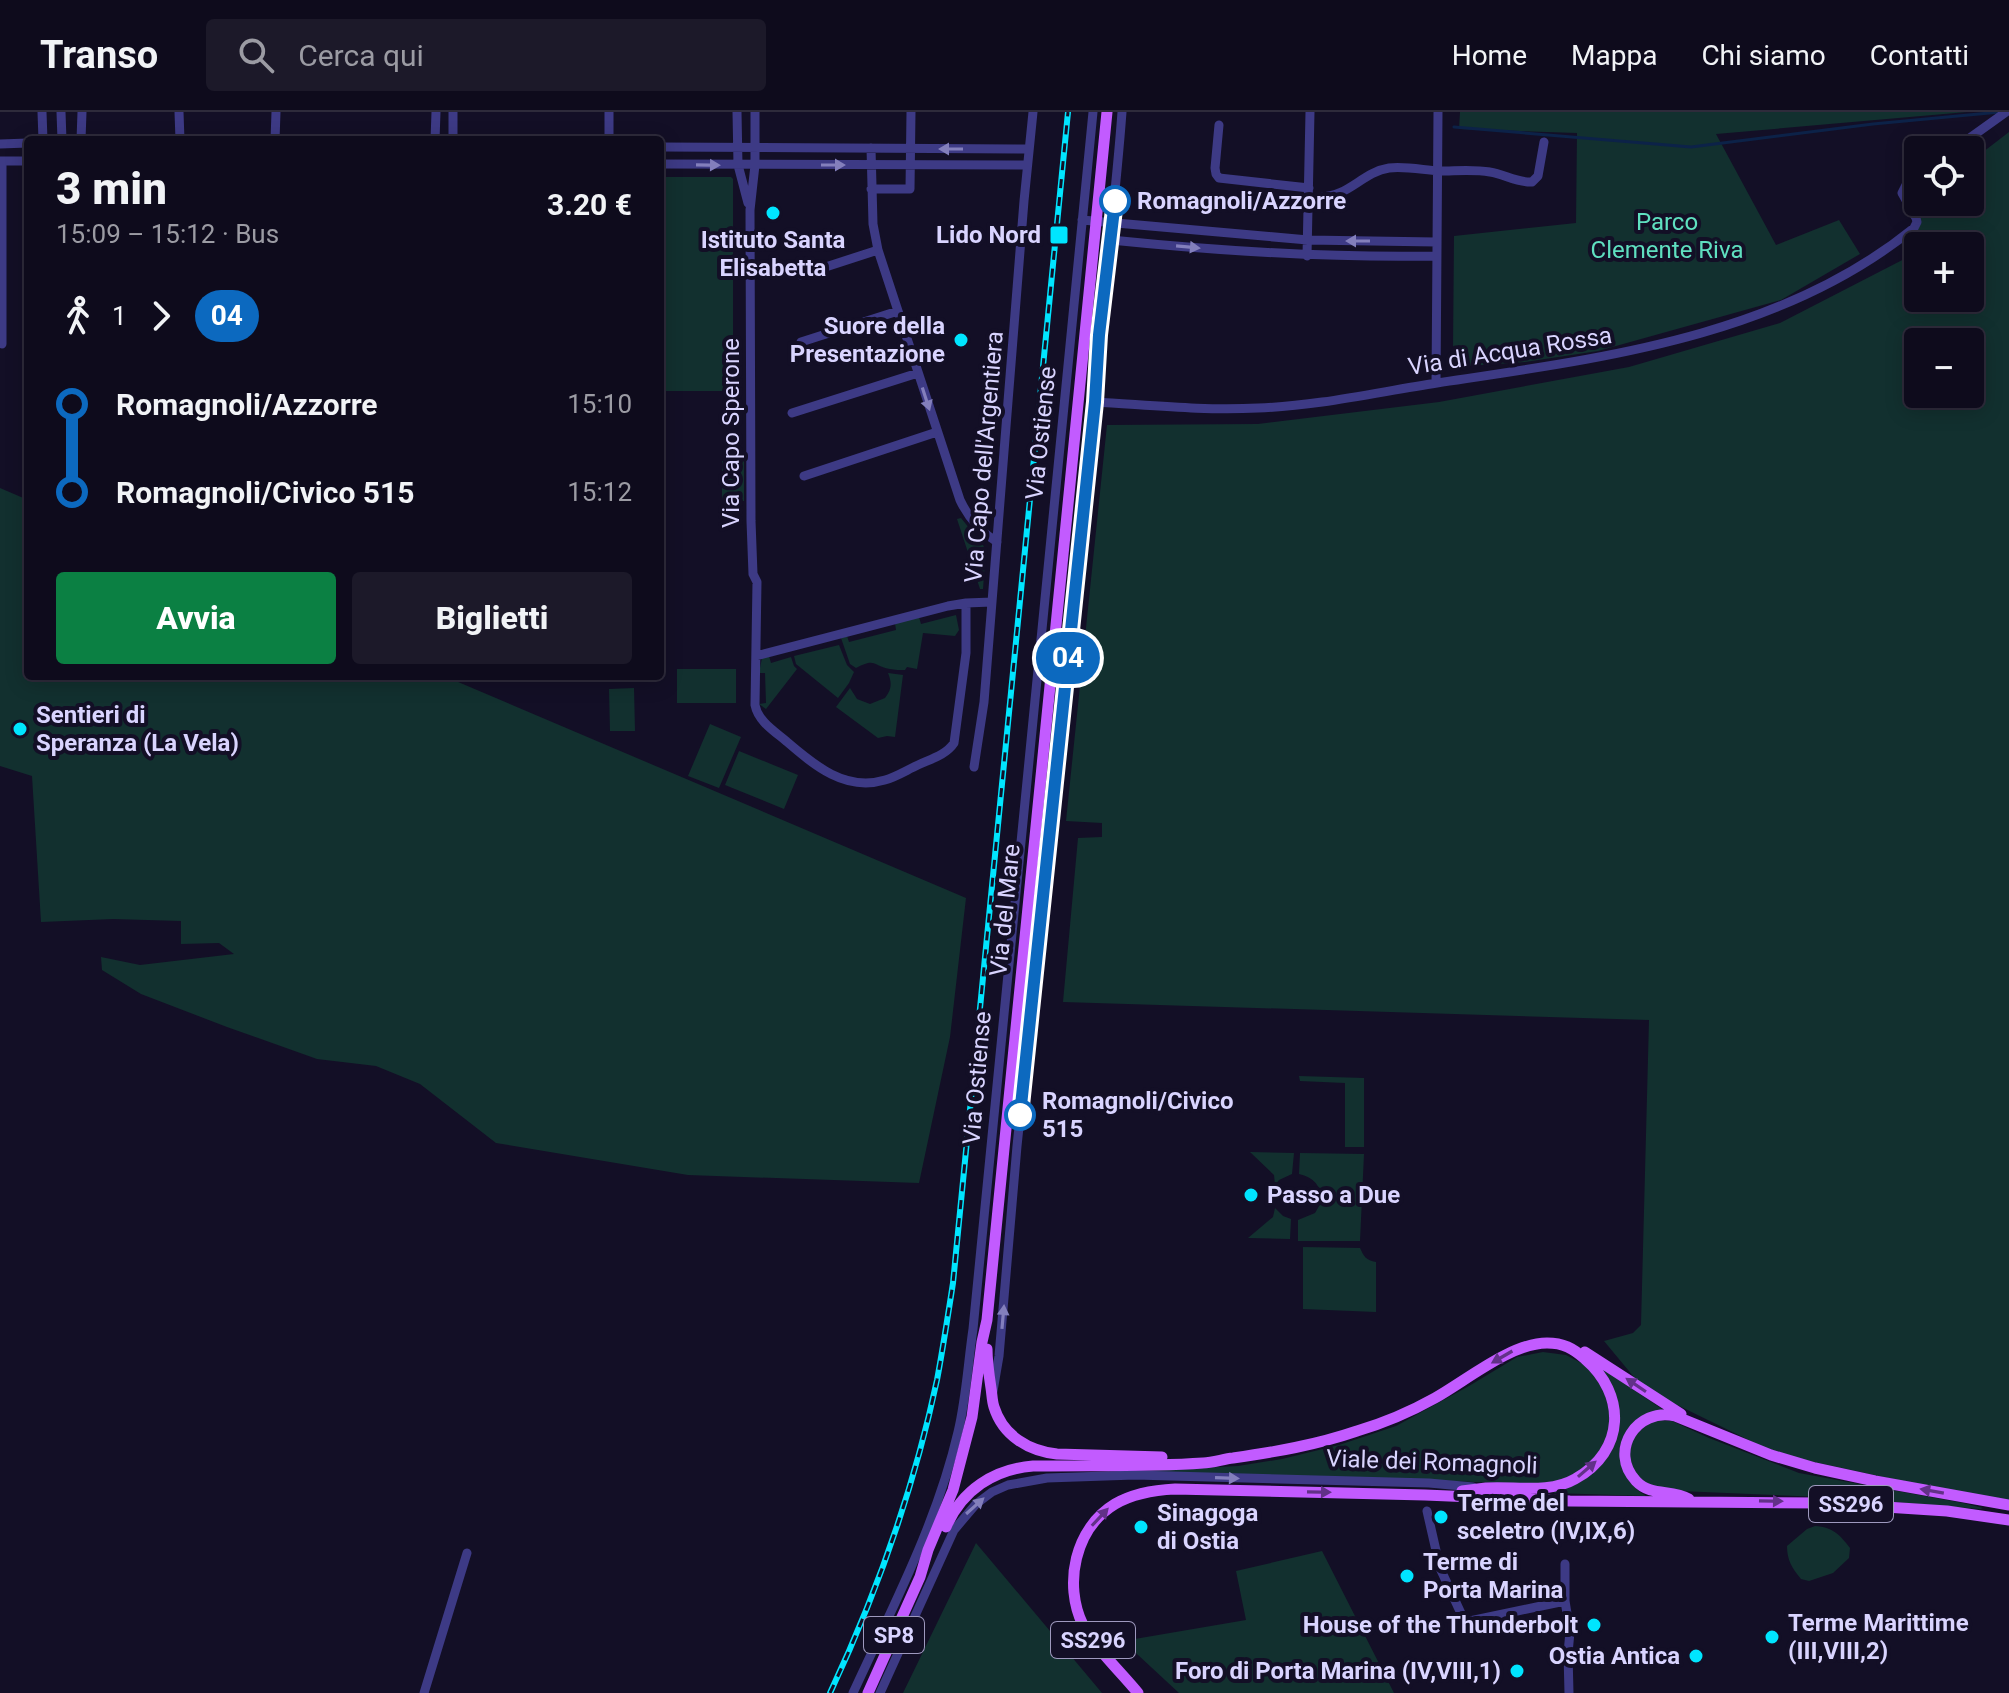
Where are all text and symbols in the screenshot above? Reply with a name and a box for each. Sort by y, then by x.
search box [206,19,766,91]
text: Transo [40,33,158,77]
icon: search [234,33,278,77]
text: Cerca qui [298,38,424,73]
text: Home [1452,39,1527,72]
text: Mappa [1571,39,1657,72]
text: Chi siamo [1701,39,1826,72]
text: Contatti [1870,39,1969,72]
map controls [1904,136,1984,408]
button: locate [1904,136,1984,216]
one-way arrow [938,143,963,155]
one-way arrow [696,159,721,171]
one-way arrow [821,159,846,171]
text: 3 min [56,163,167,215]
marker: Romagnoli/Azzorre [1100,186,1130,216]
text: 3.20 € [547,187,632,222]
place label: Romagnoli/Azzorre [1137,187,1346,215]
marker: Istituto Santa Elisabetta [764,204,782,222]
park label: Parco Clemente Riva [1591,208,1743,264]
text: 15:09 – 15:12 · Bus [56,219,279,249]
place label: Lido Nord [936,221,1041,249]
marker: Lido Nord [1048,224,1070,246]
place label: Istituto Santa Elisabetta [701,226,846,282]
button: + [1904,232,1984,312]
one-way arrow [1345,235,1370,247]
one-way arrow [1176,241,1201,254]
icon: walk [56,294,100,338]
icon: forward [139,294,183,338]
text: 04 [211,299,243,332]
text: 1 [112,301,127,331]
place label: Suore della Presentazione [790,312,945,368]
street label: Via di Acqua Rossa [1406,321,1614,381]
button: − [1904,328,1984,408]
street label: Via Capo dell'Argentiera [959,330,1009,584]
marker: Suore della Presentazione [952,331,970,349]
street label: Via Capo Sperone [717,338,745,528]
street label: Via Ostiense [1020,365,1062,501]
text: Romagnoli/Azzorre [116,387,378,422]
one-way arrow [921,387,933,411]
text: 15:10 [567,389,632,419]
text: Romagnoli/Civico 515 [116,475,414,510]
text: 15:12 [567,477,632,507]
button: Avvia [56,572,336,664]
button: Biglietti [352,572,632,664]
line badge: 04 [1032,632,1104,684]
text: 04 [1052,641,1084,674]
place label: Sentieri di Speranza (La Vela) [36,701,239,757]
marker: Sentieri di Speranza (La Vela) [11,720,29,738]
street label: Via del Mare [984,842,1026,978]
street label: Via Ostiense [957,1010,997,1146]
place label: Romagnoli/Civico 515 [1042,1087,1233,1143]
marker: Romagnoli/Civico 515 [1005,1100,1035,1130]
place label: Passo a Due [1267,1181,1400,1209]
marker: Passo a Due [1242,1186,1260,1204]
one-way arrow [996,1304,1009,1329]
one-way arrow [1491,1350,1513,1364]
one-way arrow [1625,1378,1646,1393]
street label: Viale dei Romagnoli [1326,1444,1538,1480]
one-way arrow [1577,1461,1597,1478]
one-way arrow [1215,1471,1240,1484]
one-way arrow [1919,1485,1944,1497]
one-way arrow [1307,1486,1332,1498]
road number: SS296 [1809,1486,1893,1522]
place label: Terme del sceletro (IV,IX,6) [1457,1489,1635,1545]
one-way arrow [1759,1495,1784,1508]
one-way arrow [965,1498,984,1516]
place label: Sinagoga di Ostia [1157,1499,1258,1555]
one-way arrow [1091,1508,1109,1527]
marker: Terme del sceletro (IV,IX,6) [1432,1508,1450,1526]
marker: Sinagoga di Ostia [1132,1518,1150,1536]
place label: Terme di Porta Marina [1423,1548,1564,1604]
marker: Terme di Porta Marina [1398,1567,1416,1585]
place label: Terme Marittime (III,VIII,2) [1788,1609,1969,1665]
place label: House of the Thunderbolt [1303,1611,1578,1639]
marker: House of the Thunderbolt [1585,1616,1603,1634]
road number: SP8 [864,1617,924,1653]
road number: SS296 [1051,1622,1135,1658]
marker: Terme Marittime (III,VIII,2) [1763,1628,1781,1646]
place label: Ostia Antica [1549,1642,1680,1670]
marker: Ostia Antica [1687,1647,1705,1665]
place label: Foro di Porta Marina (IV,VIII,1) [1175,1657,1501,1685]
marker: Foro di Porta Marina (IV,VIII,1) [1508,1662,1526,1680]

